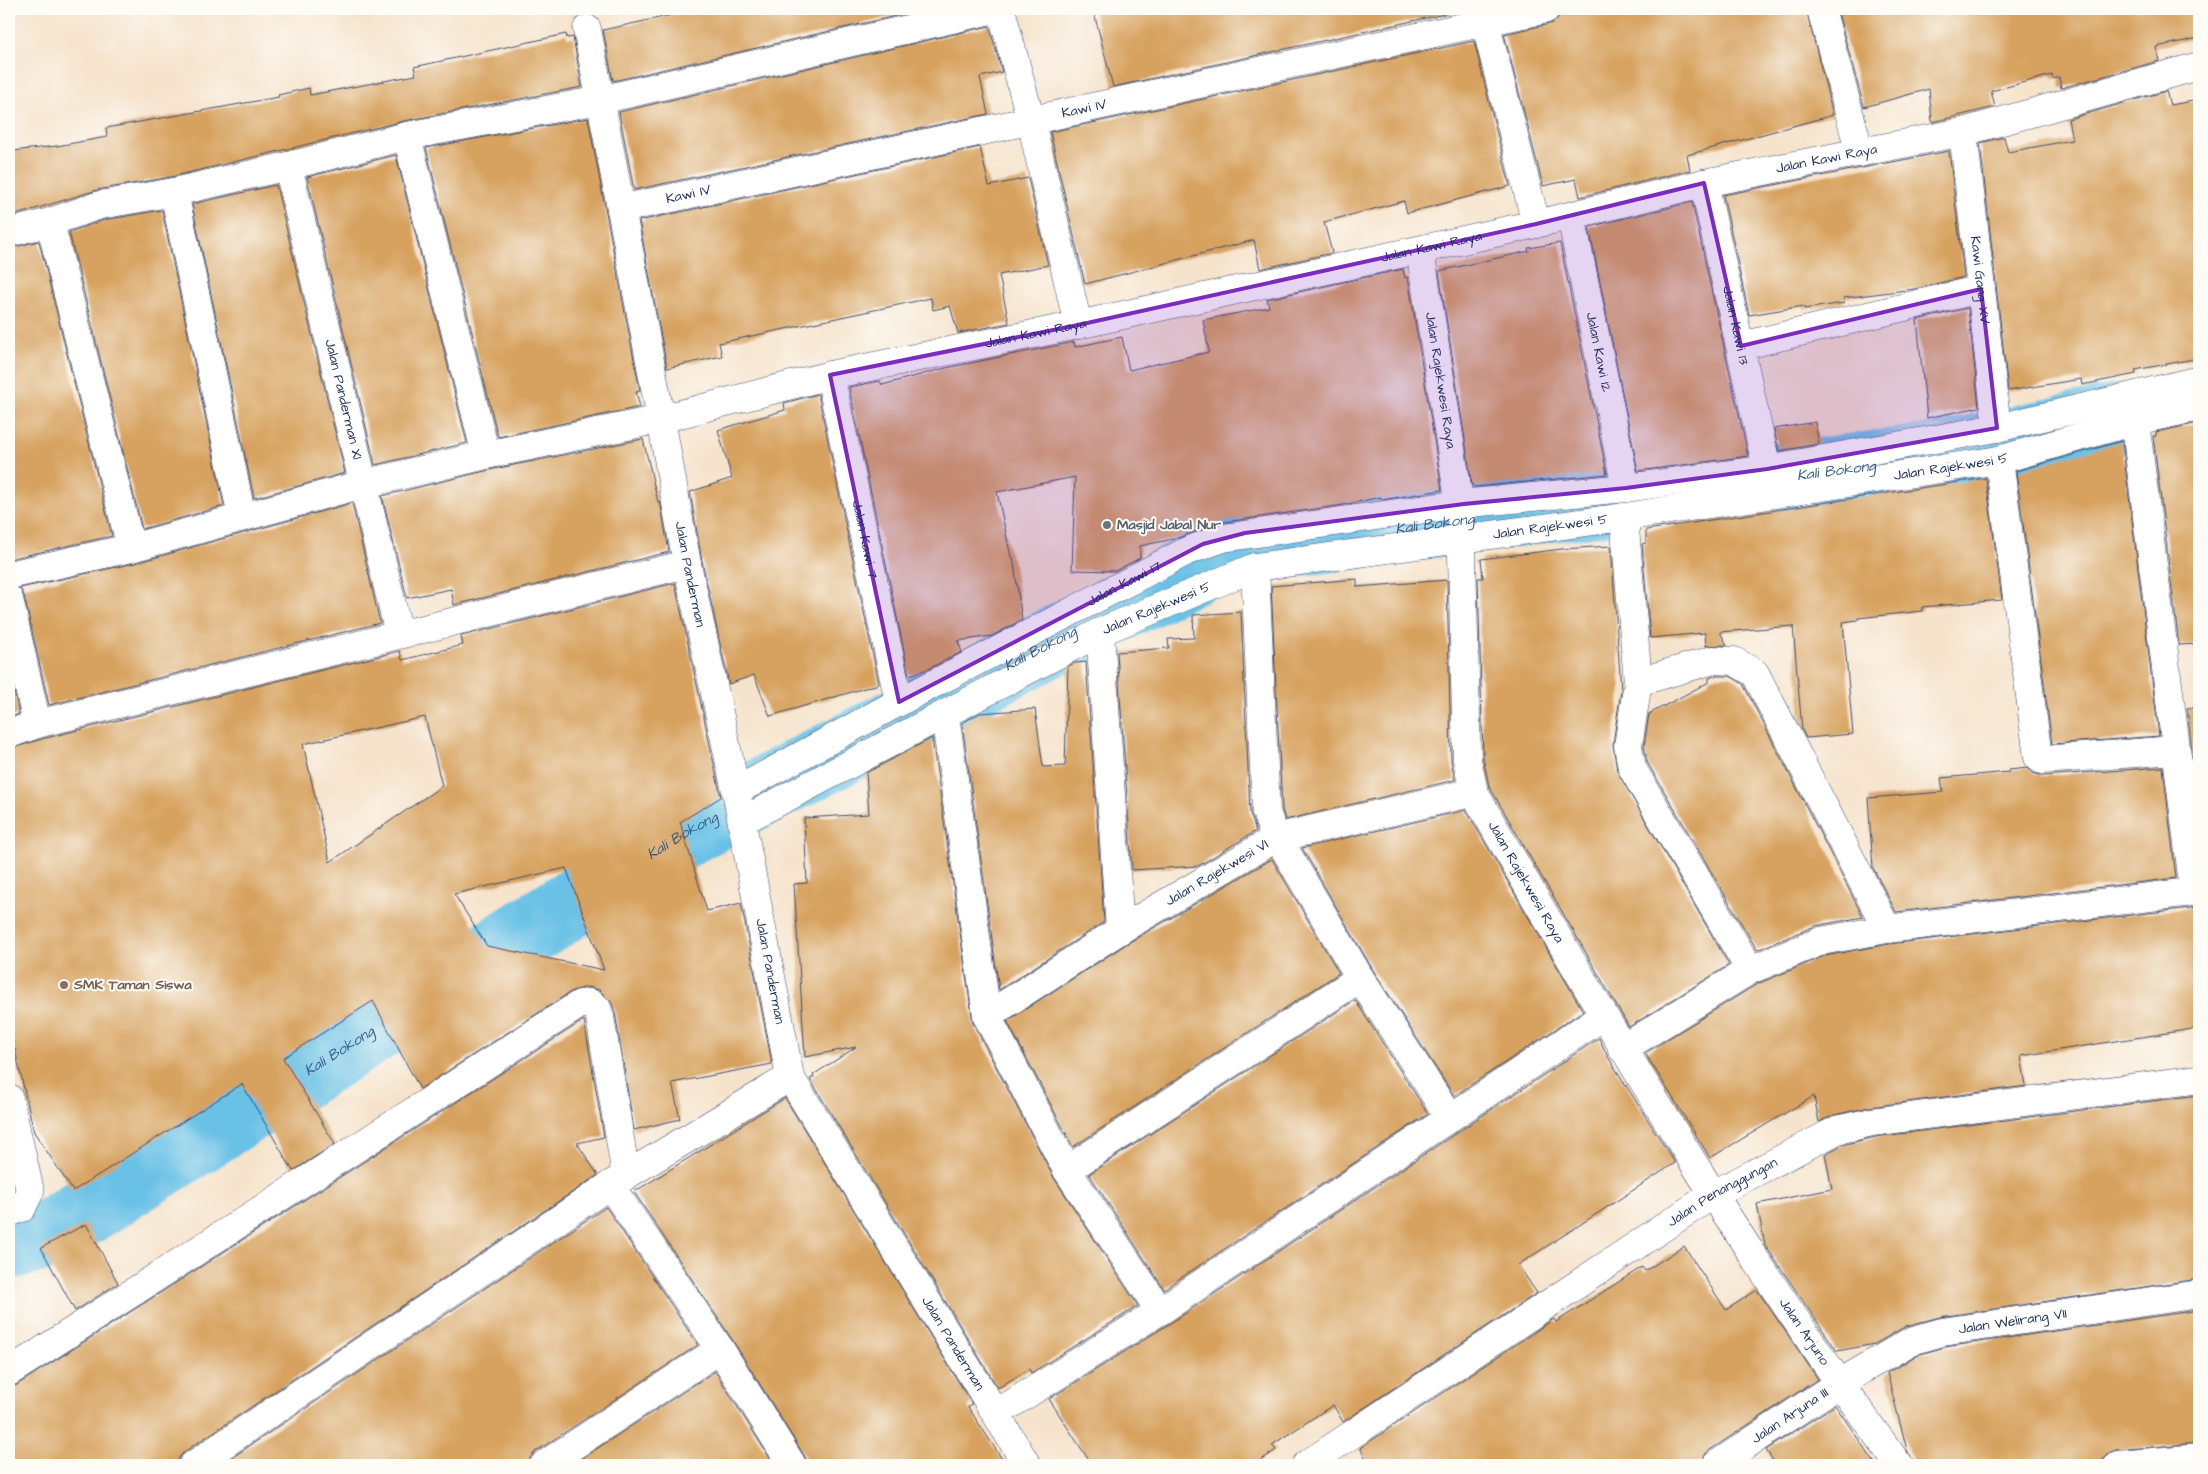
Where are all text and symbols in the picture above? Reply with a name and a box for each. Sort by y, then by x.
street label: Kawi IV [1060,94,1109,123]
street label: Jalan Kawi Raya [1774,139,1879,179]
street label: Kawi IV [664,180,713,209]
street label: Jalan Kawi Raya [1379,226,1484,268]
street label: Kawi Gang XV [1965,235,1995,325]
street label: Jalan Kawi 13 [1717,284,1754,367]
street label: Jalan Rajekwesi Raya [1420,311,1461,450]
street label: Jalan Kawi 12 [1581,311,1616,394]
street label: Jalan Kawi Raya [983,313,1088,354]
street label: Jalan Panderman XI [319,337,367,462]
street label: Jalan Rajekwesi 5 [1892,448,2011,486]
water label: Kali Bokong [1796,454,1878,486]
street label: Jalan Kawi 7 [847,498,883,581]
water label: Kali Bokong [1394,508,1477,539]
street label: Jalan Rajekwesi 5 [1492,509,1609,545]
place label: Masjid Jabal Nur [1117,515,1221,535]
marker: Masjid Jabal Nur [1101,519,1113,531]
street label: Jalan Panderman [670,520,710,629]
street label: Jalan Kawi 17 [1083,556,1165,612]
street label: Jalan Rajekwesi 5 [1099,577,1214,640]
water label: Kali Bokong [1000,620,1082,676]
water label: Kali Bokong [642,806,723,864]
street label: Jalan Rajekwesi Raya [1483,817,1569,947]
street label: Jalan Rajekwesi VI [1162,834,1272,911]
street label: Jalan Panderman [750,917,790,1026]
place label: SMK Taman Siswa [73,975,193,995]
marker: SMK Taman Siswa [58,979,70,991]
water label: Kali Bokong [300,1020,380,1081]
street label: Jalan Penanggungan [1664,1153,1781,1232]
street label: Jalan Panderman [916,1293,989,1395]
street label: Jalan Arjuno [1774,1294,1834,1370]
street label: Jalan Welirang VII [1957,1304,2068,1339]
street label: Jalan Arjuna III [1748,1383,1833,1449]

